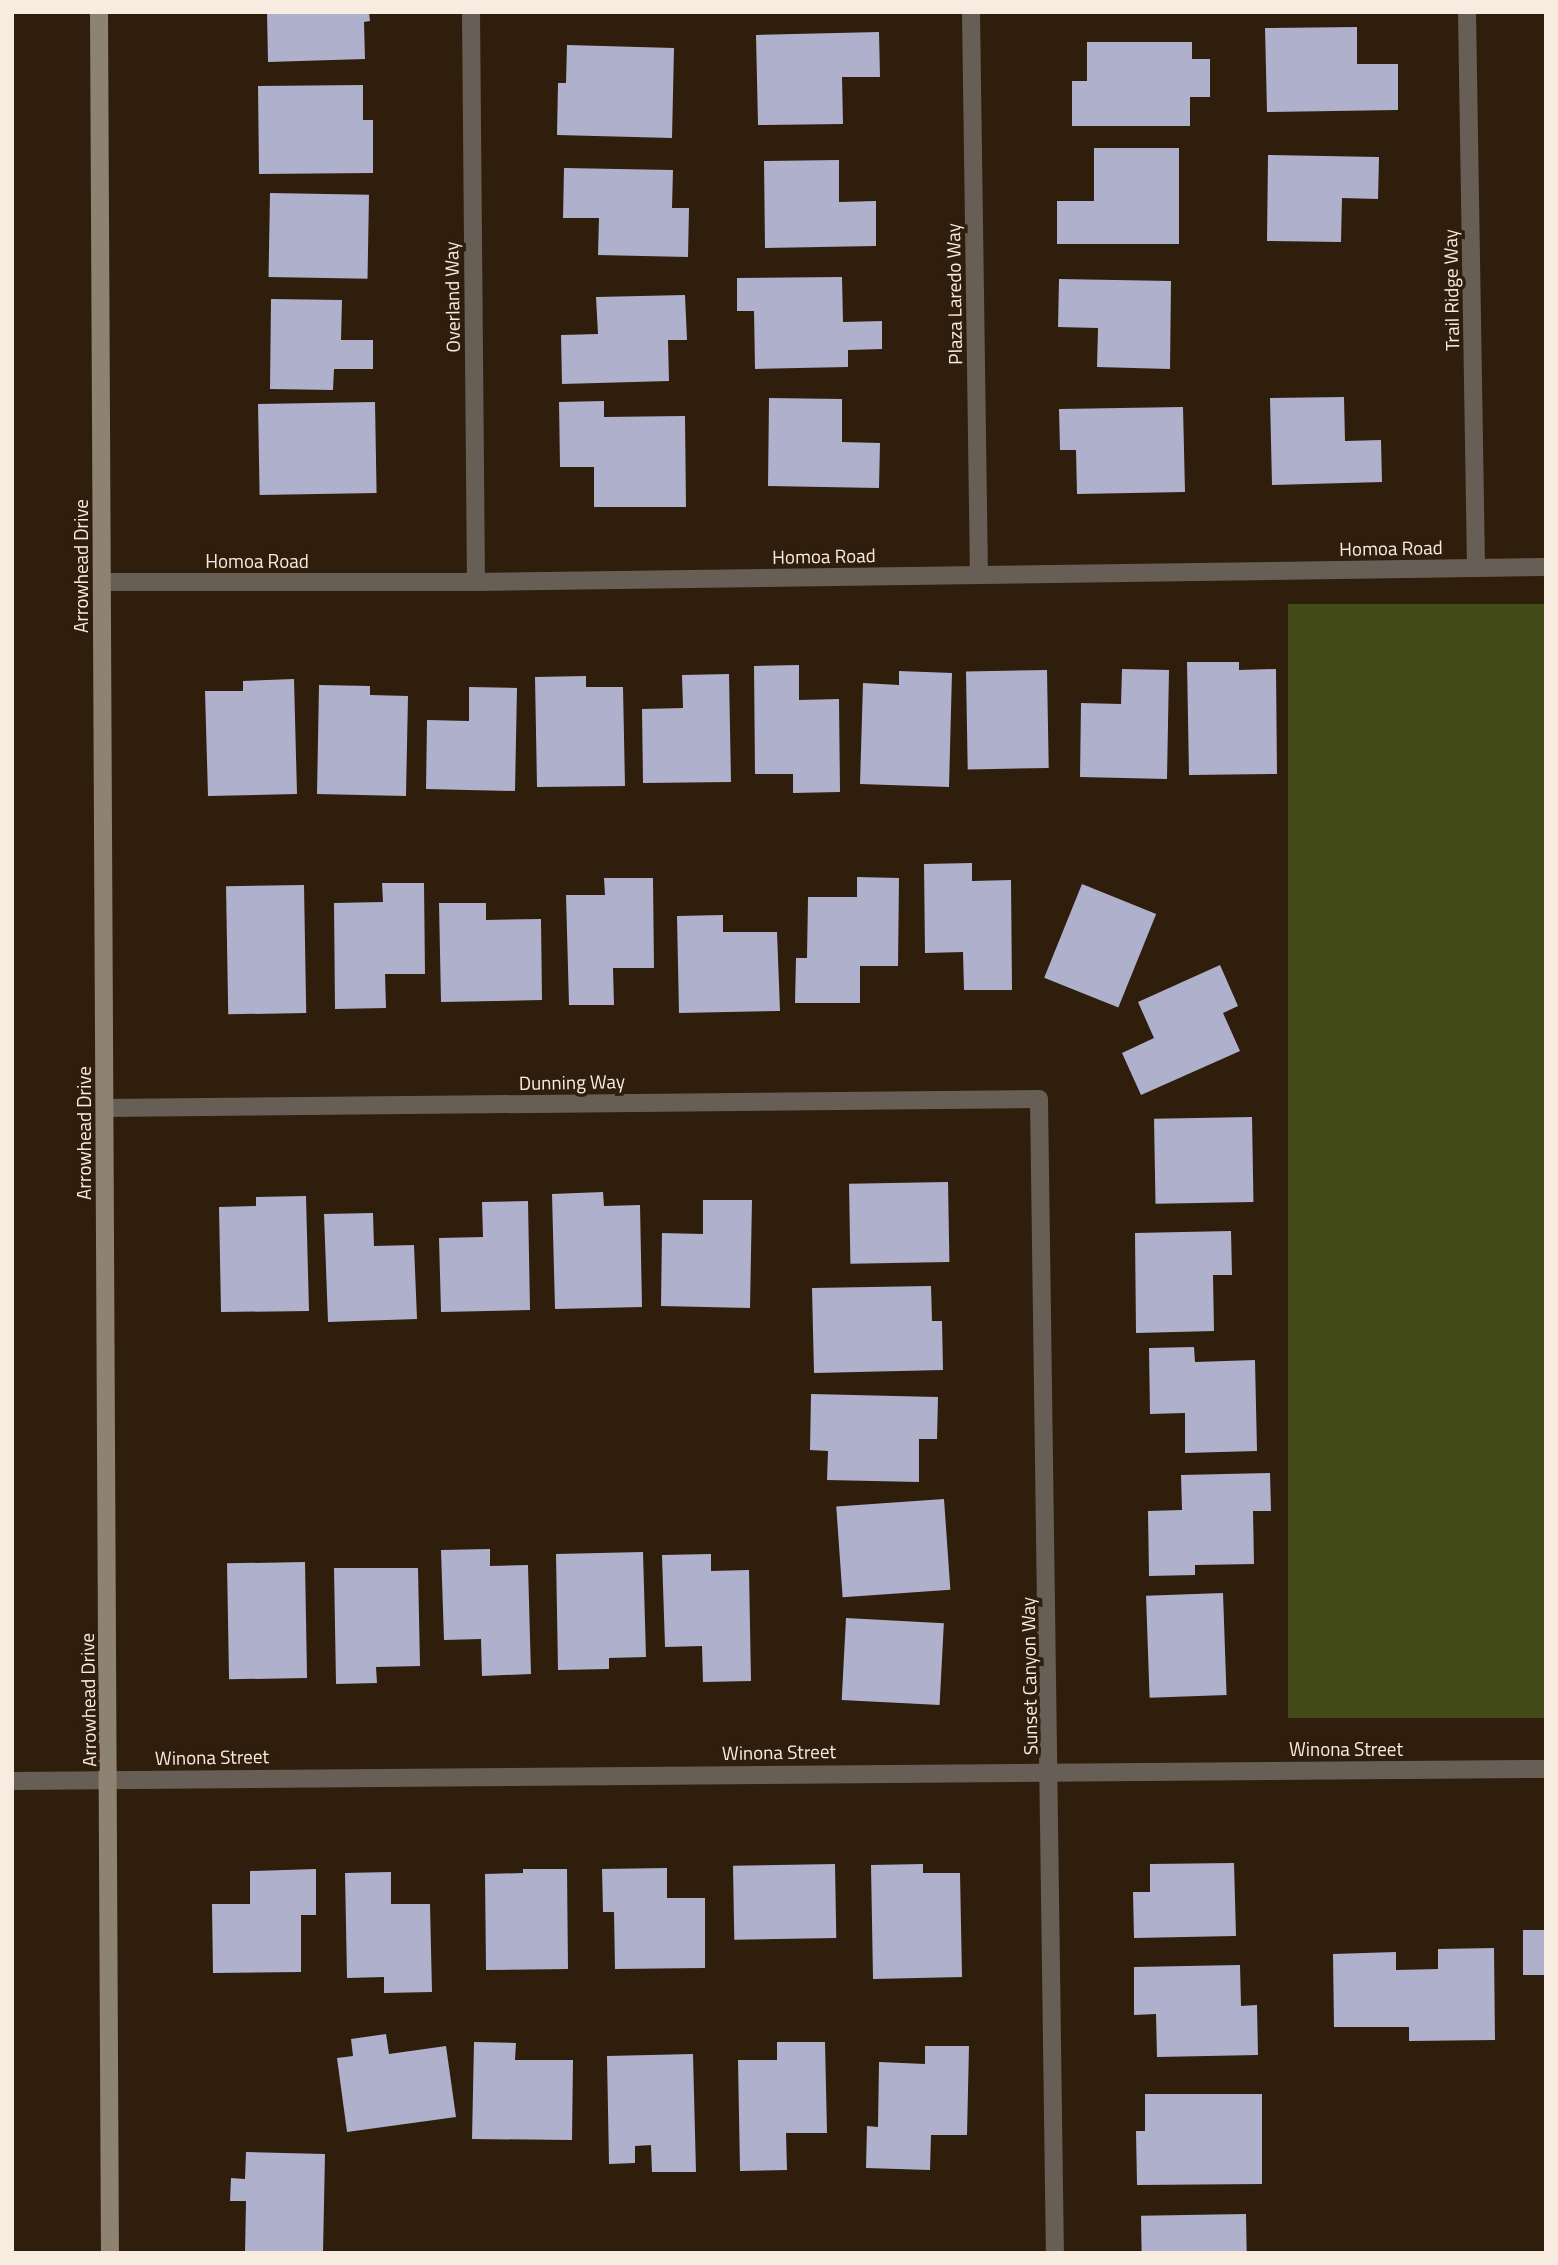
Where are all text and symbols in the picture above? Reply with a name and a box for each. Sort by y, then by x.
street label: Plaza Laredo Way [941,223,967,365]
street label: Trail Ridge Way [1439,229,1463,351]
street label: Overland Way [440,241,464,353]
street label: Arrowhead Drive [70,499,92,633]
street label: Homoa Road [1339,536,1443,560]
street label: Homoa Road [772,544,876,568]
street label: Homoa Road [205,550,309,572]
street label: Arrowhead Drive [73,1066,95,1200]
street label: Dunning Way [519,1070,625,1094]
street label: Sunset Canyon Way [1016,1597,1042,1755]
street label: Arrowhead Drive [75,1633,101,1767]
street label: Winona Street [1289,1738,1403,1760]
street label: Winona Street [722,1740,836,1764]
street label: Winona Street [155,1745,269,1769]

